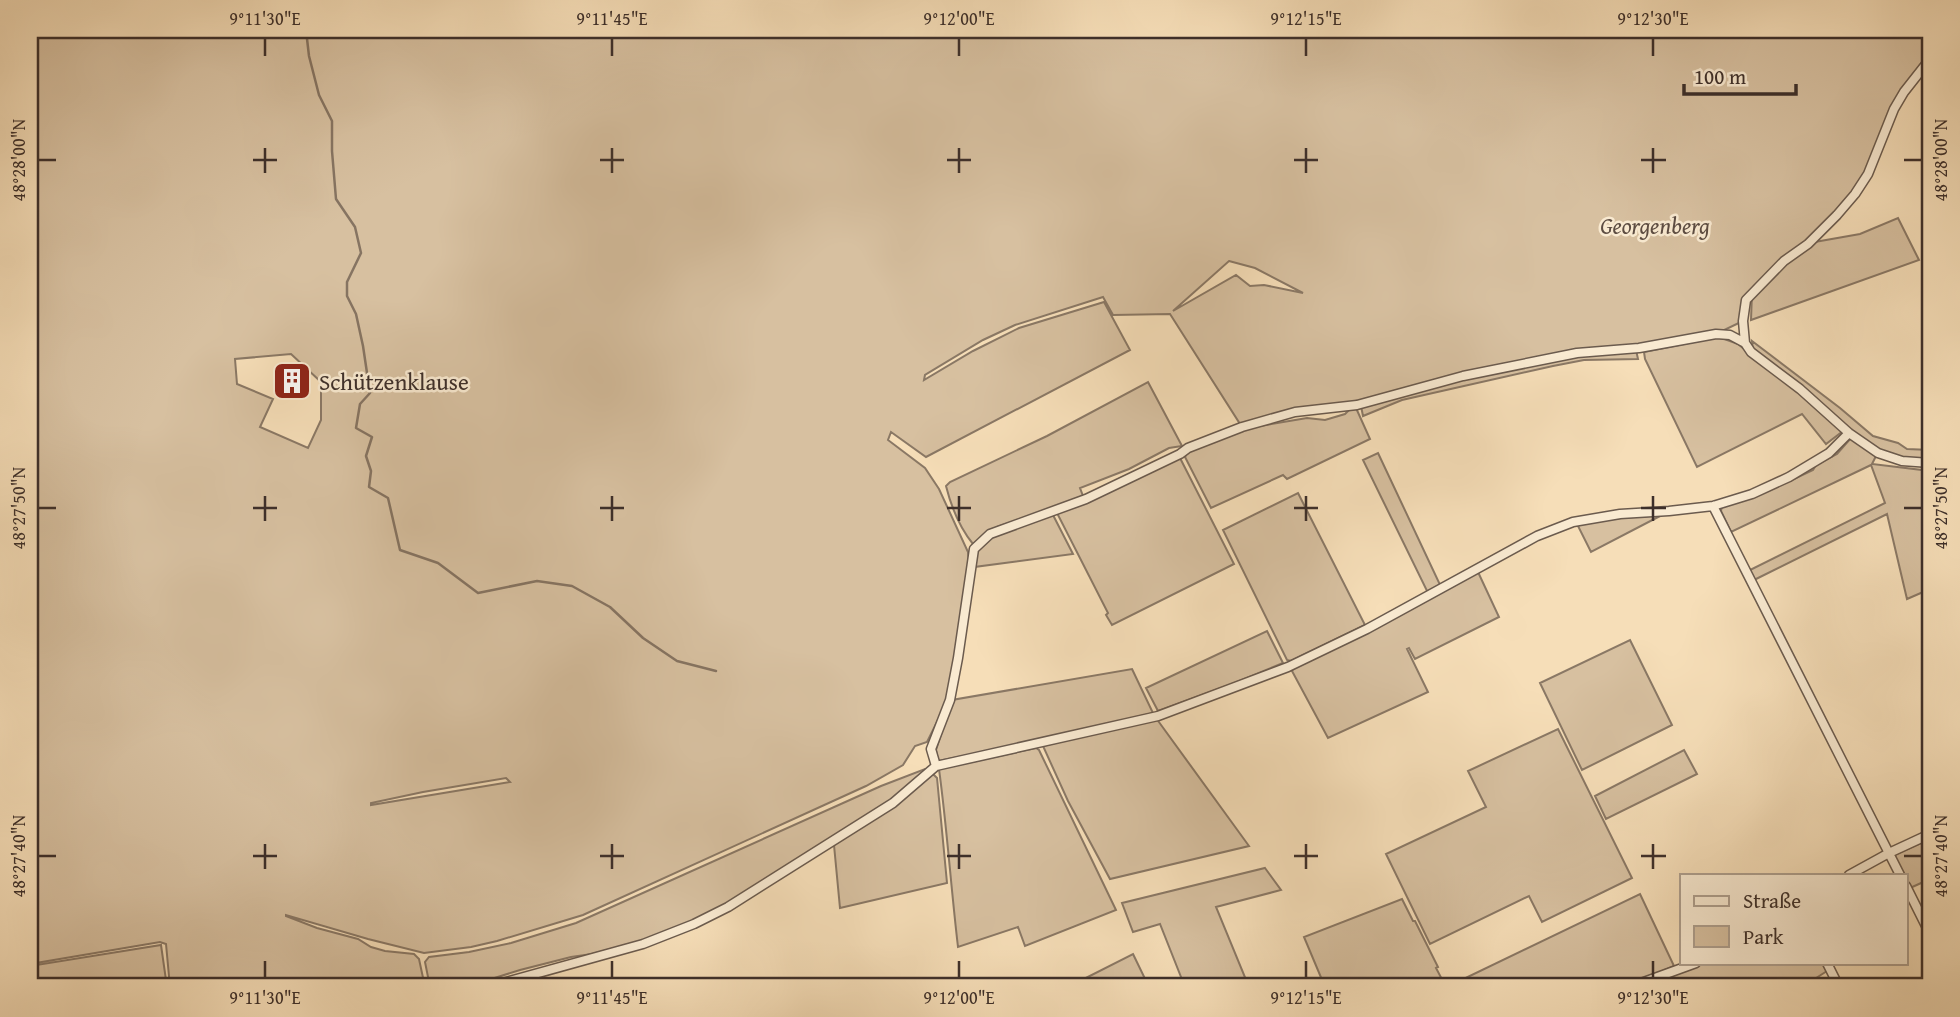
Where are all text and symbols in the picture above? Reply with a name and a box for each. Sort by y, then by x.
text: 9°11'30"E [229,5,301,32]
text: 9°11'45"E [576,5,648,32]
text: 9°12'00"E [923,5,995,32]
text: 9°12'15"E [1270,5,1342,32]
text: 9°12'30"E [1617,5,1689,32]
scale bar [1684,52,1796,96]
text: 100 m [1694,61,1746,92]
text: 48°28'00"N [5,118,32,201]
text: 48°28'00"N [1927,118,1954,201]
park label: Georgenberg [1600,209,1710,242]
building icon: Schützenklause [271,360,313,402]
place label: Schützenklause [319,365,469,398]
text: 48°27'50"N [5,466,32,549]
text: 48°27'50"N [1927,466,1954,549]
text: 48°27'40"N [5,814,32,897]
text: 48°27'40"N [1927,814,1954,897]
legend [1680,874,1908,964]
text: Straße [1743,885,1801,916]
text: Park [1743,921,1784,952]
text: 9°11'30"E [229,984,301,1011]
text: 9°11'45"E [576,984,648,1011]
text: 9°12'00"E [923,984,995,1011]
text: 9°12'15"E [1270,984,1342,1011]
text: 9°12'30"E [1617,984,1689,1011]

